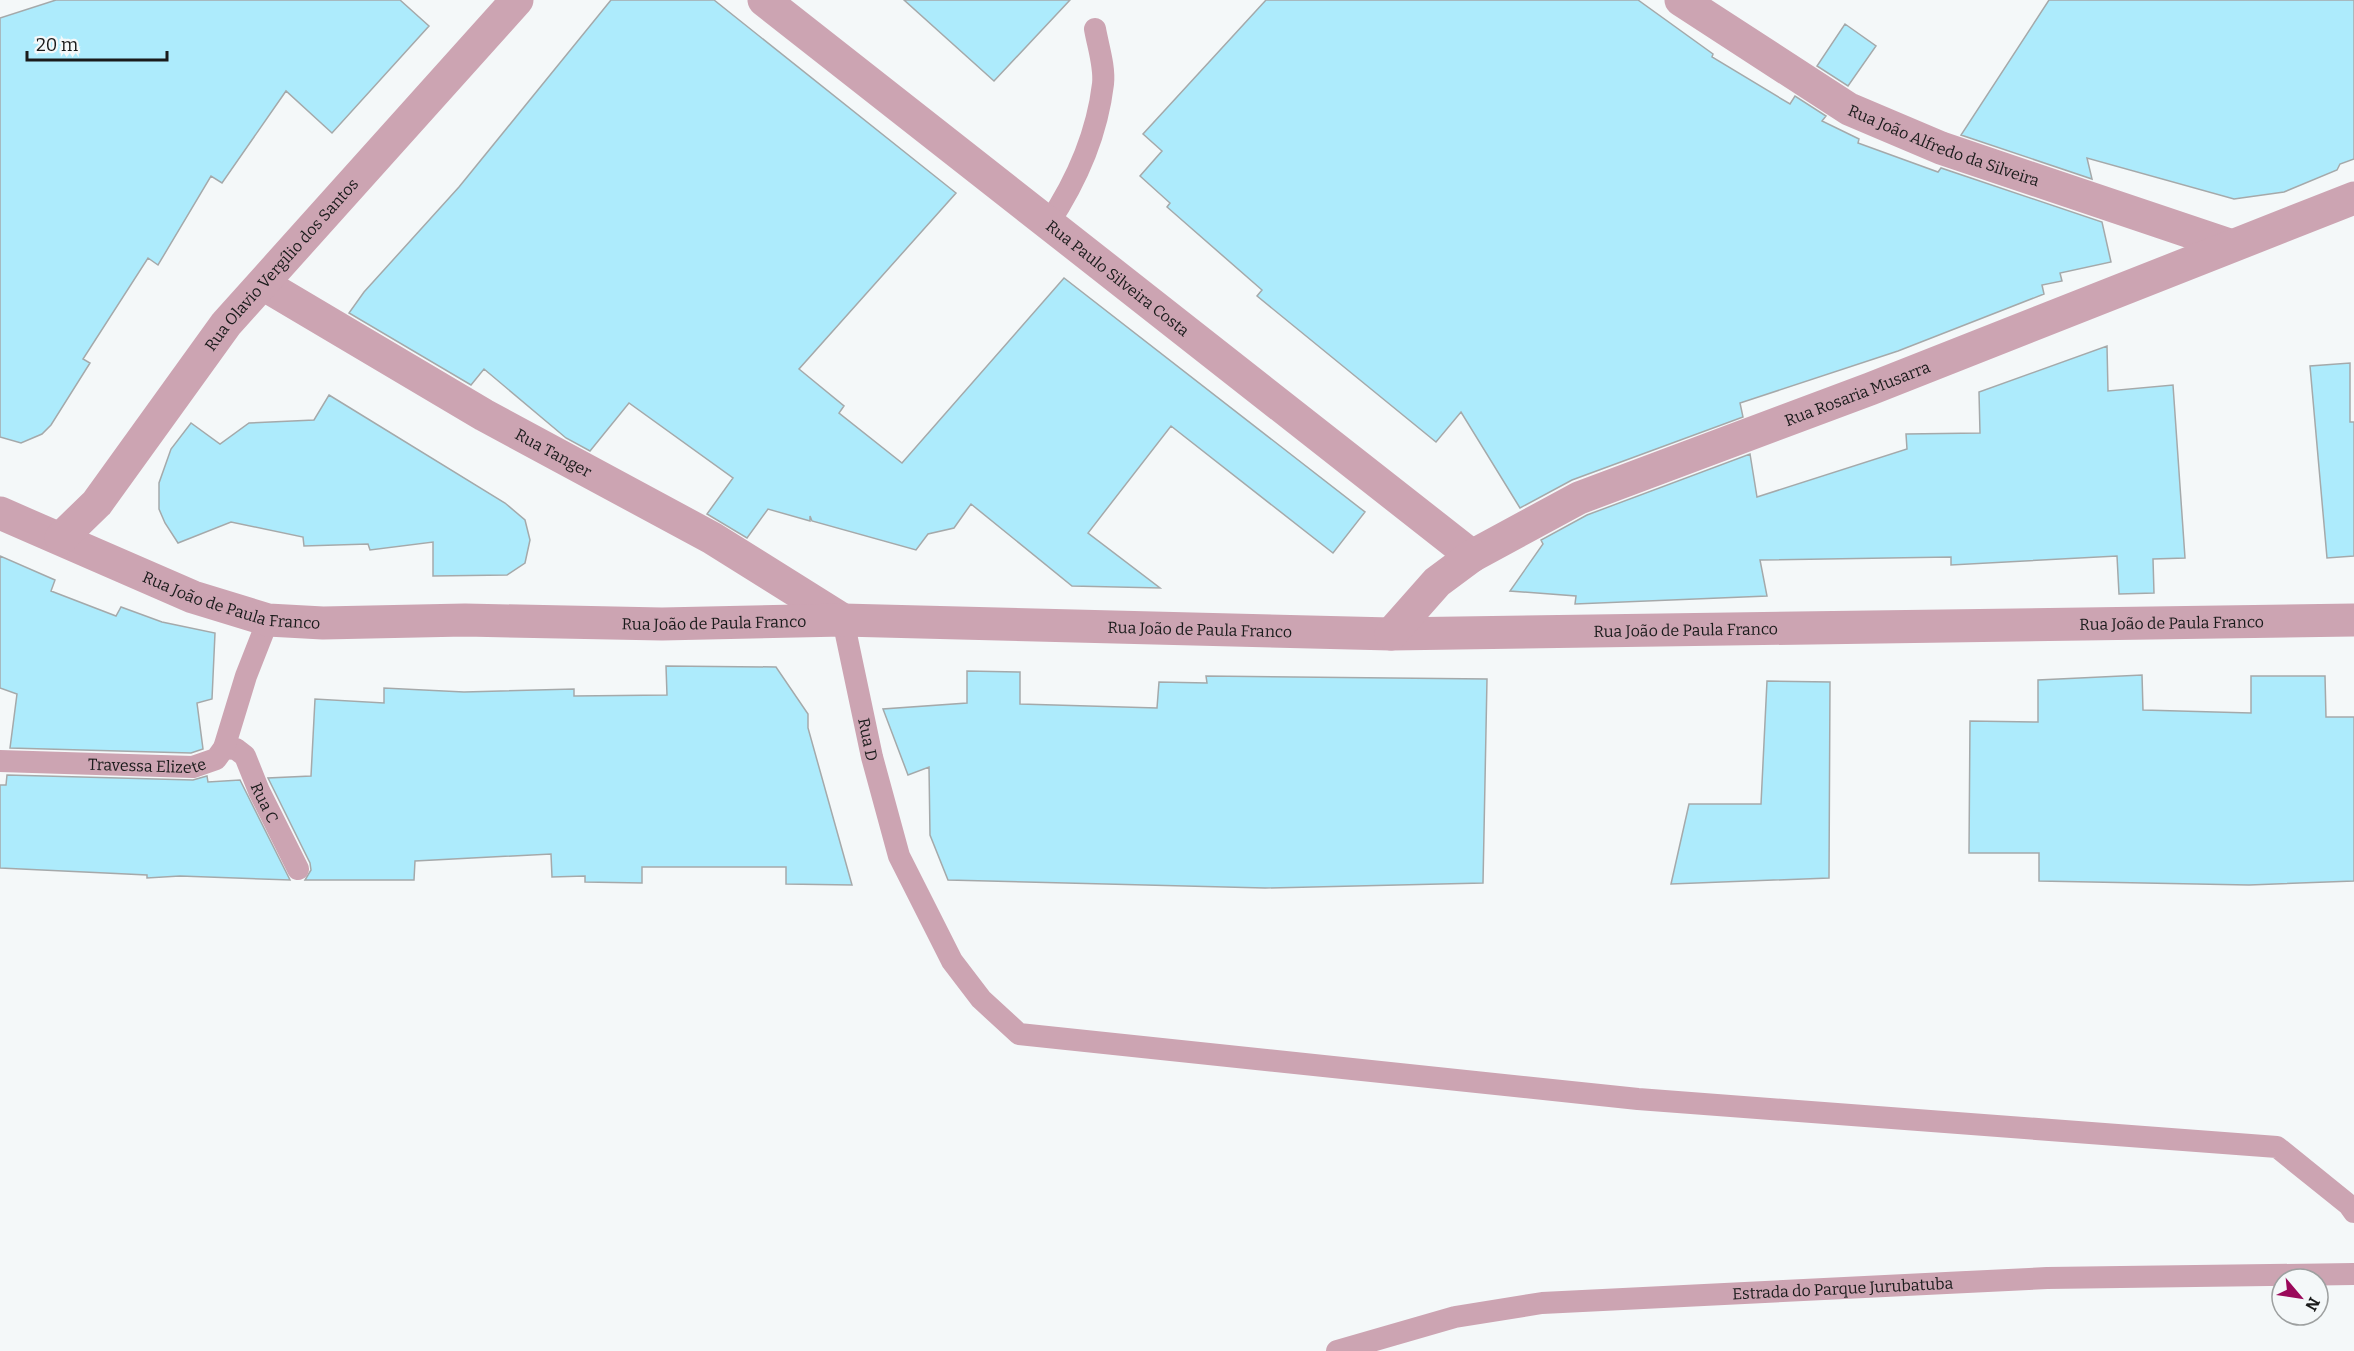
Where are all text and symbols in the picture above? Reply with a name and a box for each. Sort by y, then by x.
scale bar [27,24,166,62]
text: 20 m [36,34,78,56]
street label: Rua João Alfredo da Silveira [1845,101,2042,191]
street label: Rua Olavio Vergílio dos Santos [201,175,362,355]
street label: Rua Paulo Silveira Costa [1042,216,1193,340]
street label: Rua Rosaria Musarra [1782,357,1933,430]
street label: Rua Tanger [512,425,595,481]
street label: Rua João de Paula Franco [140,567,321,633]
street label: Rua João de Paula Franco [621,612,806,634]
street label: Rua João de Paula Franco [2079,612,2264,634]
street label: Rua João de Paula Franco [1107,618,1292,641]
street label: Rua João de Paula Franco [1593,619,1778,641]
street label: Rua D [854,716,882,763]
street label: Travessa Elizete [88,754,209,777]
street label: Rua C [247,780,282,826]
north arrow [2270,1267,2330,1327]
street label: Estrada do Parque Jurubatuba [1732,1274,1954,1304]
text: N [2301,1294,2324,1314]

